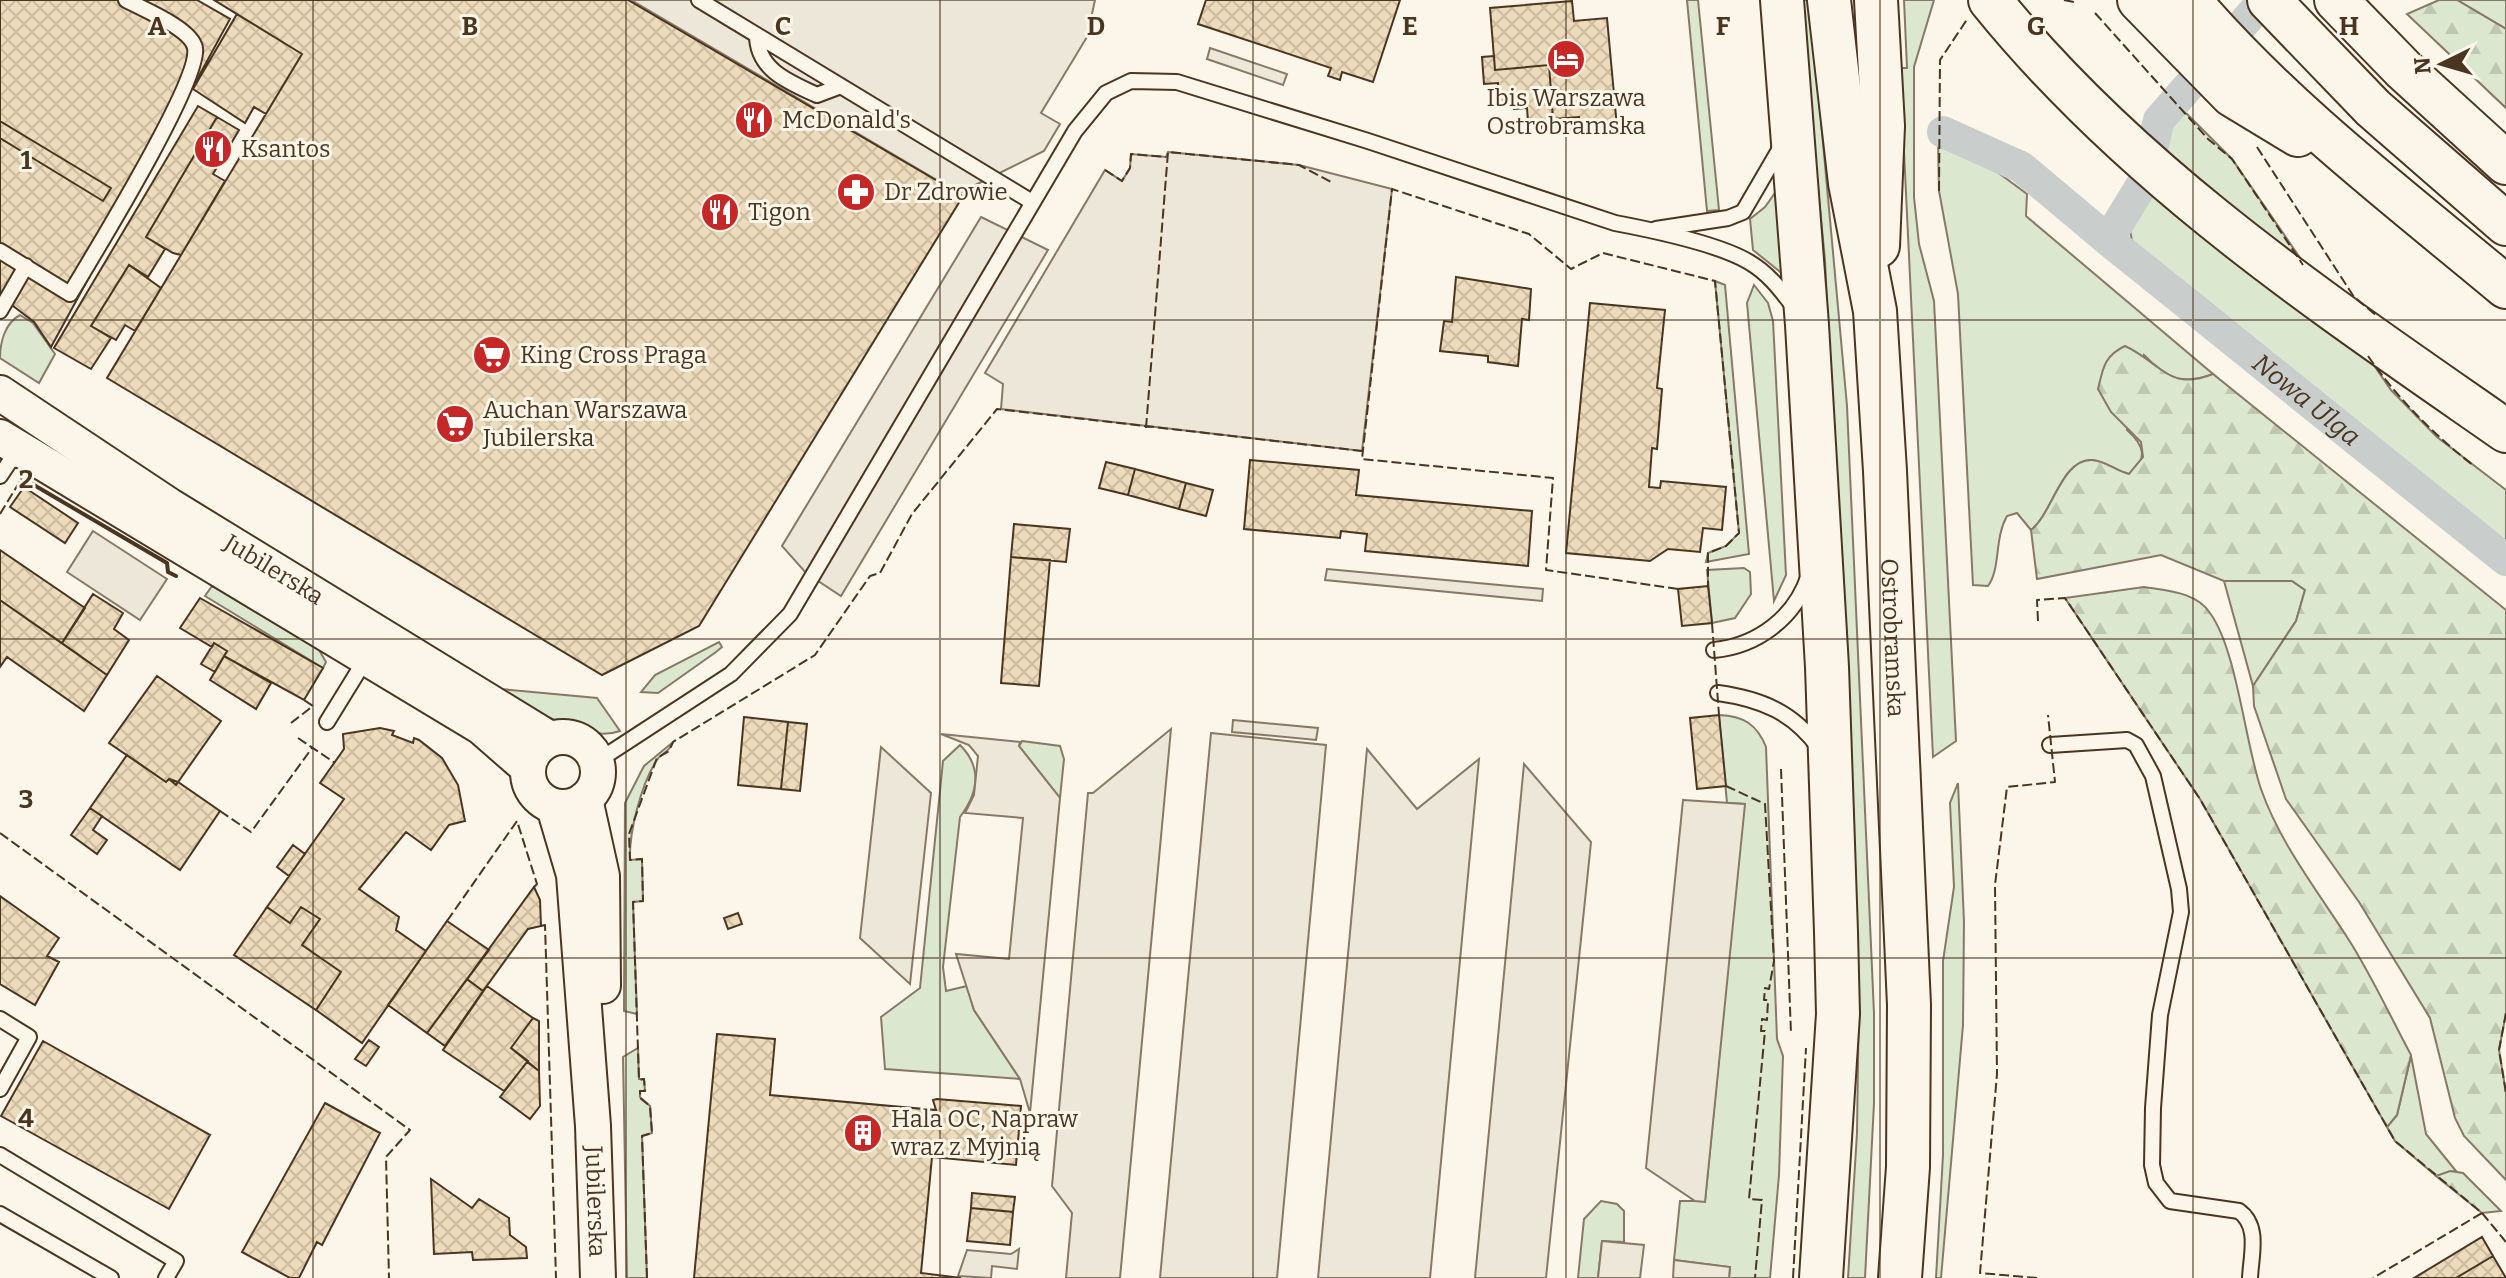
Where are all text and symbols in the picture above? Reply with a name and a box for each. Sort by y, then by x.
text: A [148,11,167,42]
text: B [462,11,478,42]
text: C [775,11,791,42]
text: D [1087,11,1105,42]
text: E [1402,11,1418,42]
text: F [1716,11,1731,42]
text: G [2027,11,2046,42]
text: H [2339,11,2359,42]
north arrow [2402,24,2482,104]
hotel icon: Ibis Warszawa Ostrobramska [1545,38,1587,80]
text: N [2408,56,2437,75]
place label: Ibis Warszawa Ostrobramska [1486,84,1646,140]
restaurant icon: McDonald's [733,99,775,141]
place label: McDonald's [782,106,911,134]
restaurant icon: Ksantos [192,128,234,170]
place label: Ksantos [241,135,330,163]
text: 1 [20,145,32,176]
pharmacy icon: Dr Zdrowie [835,171,877,213]
place label: Dr Zdrowie [884,178,1008,206]
restaurant icon: Tigon [699,191,741,233]
place label: Tigon [748,198,811,226]
supermarket icon: King Cross Praga [471,334,513,376]
place label: King Cross Praga [520,341,707,369]
water label: Nowa Ulga [2247,347,2367,452]
place label: Auchan Warszawa Jubilerska [482,396,687,452]
supermarket icon: Auchan Warszawa Jubilerska [434,403,476,445]
text: 2 [19,464,33,495]
street label: Jubilerska [218,528,329,611]
street label: Ostrobramska [1875,558,1910,718]
text: 3 [19,784,33,815]
text: 4 [18,1103,34,1134]
place label: Hala OC, Napraw wraz z Myjnią [890,1105,1079,1161]
building icon: Hala OC, Napraw wraz z Myjnią [842,1112,884,1154]
street label: Jubilerska [580,1144,611,1258]

